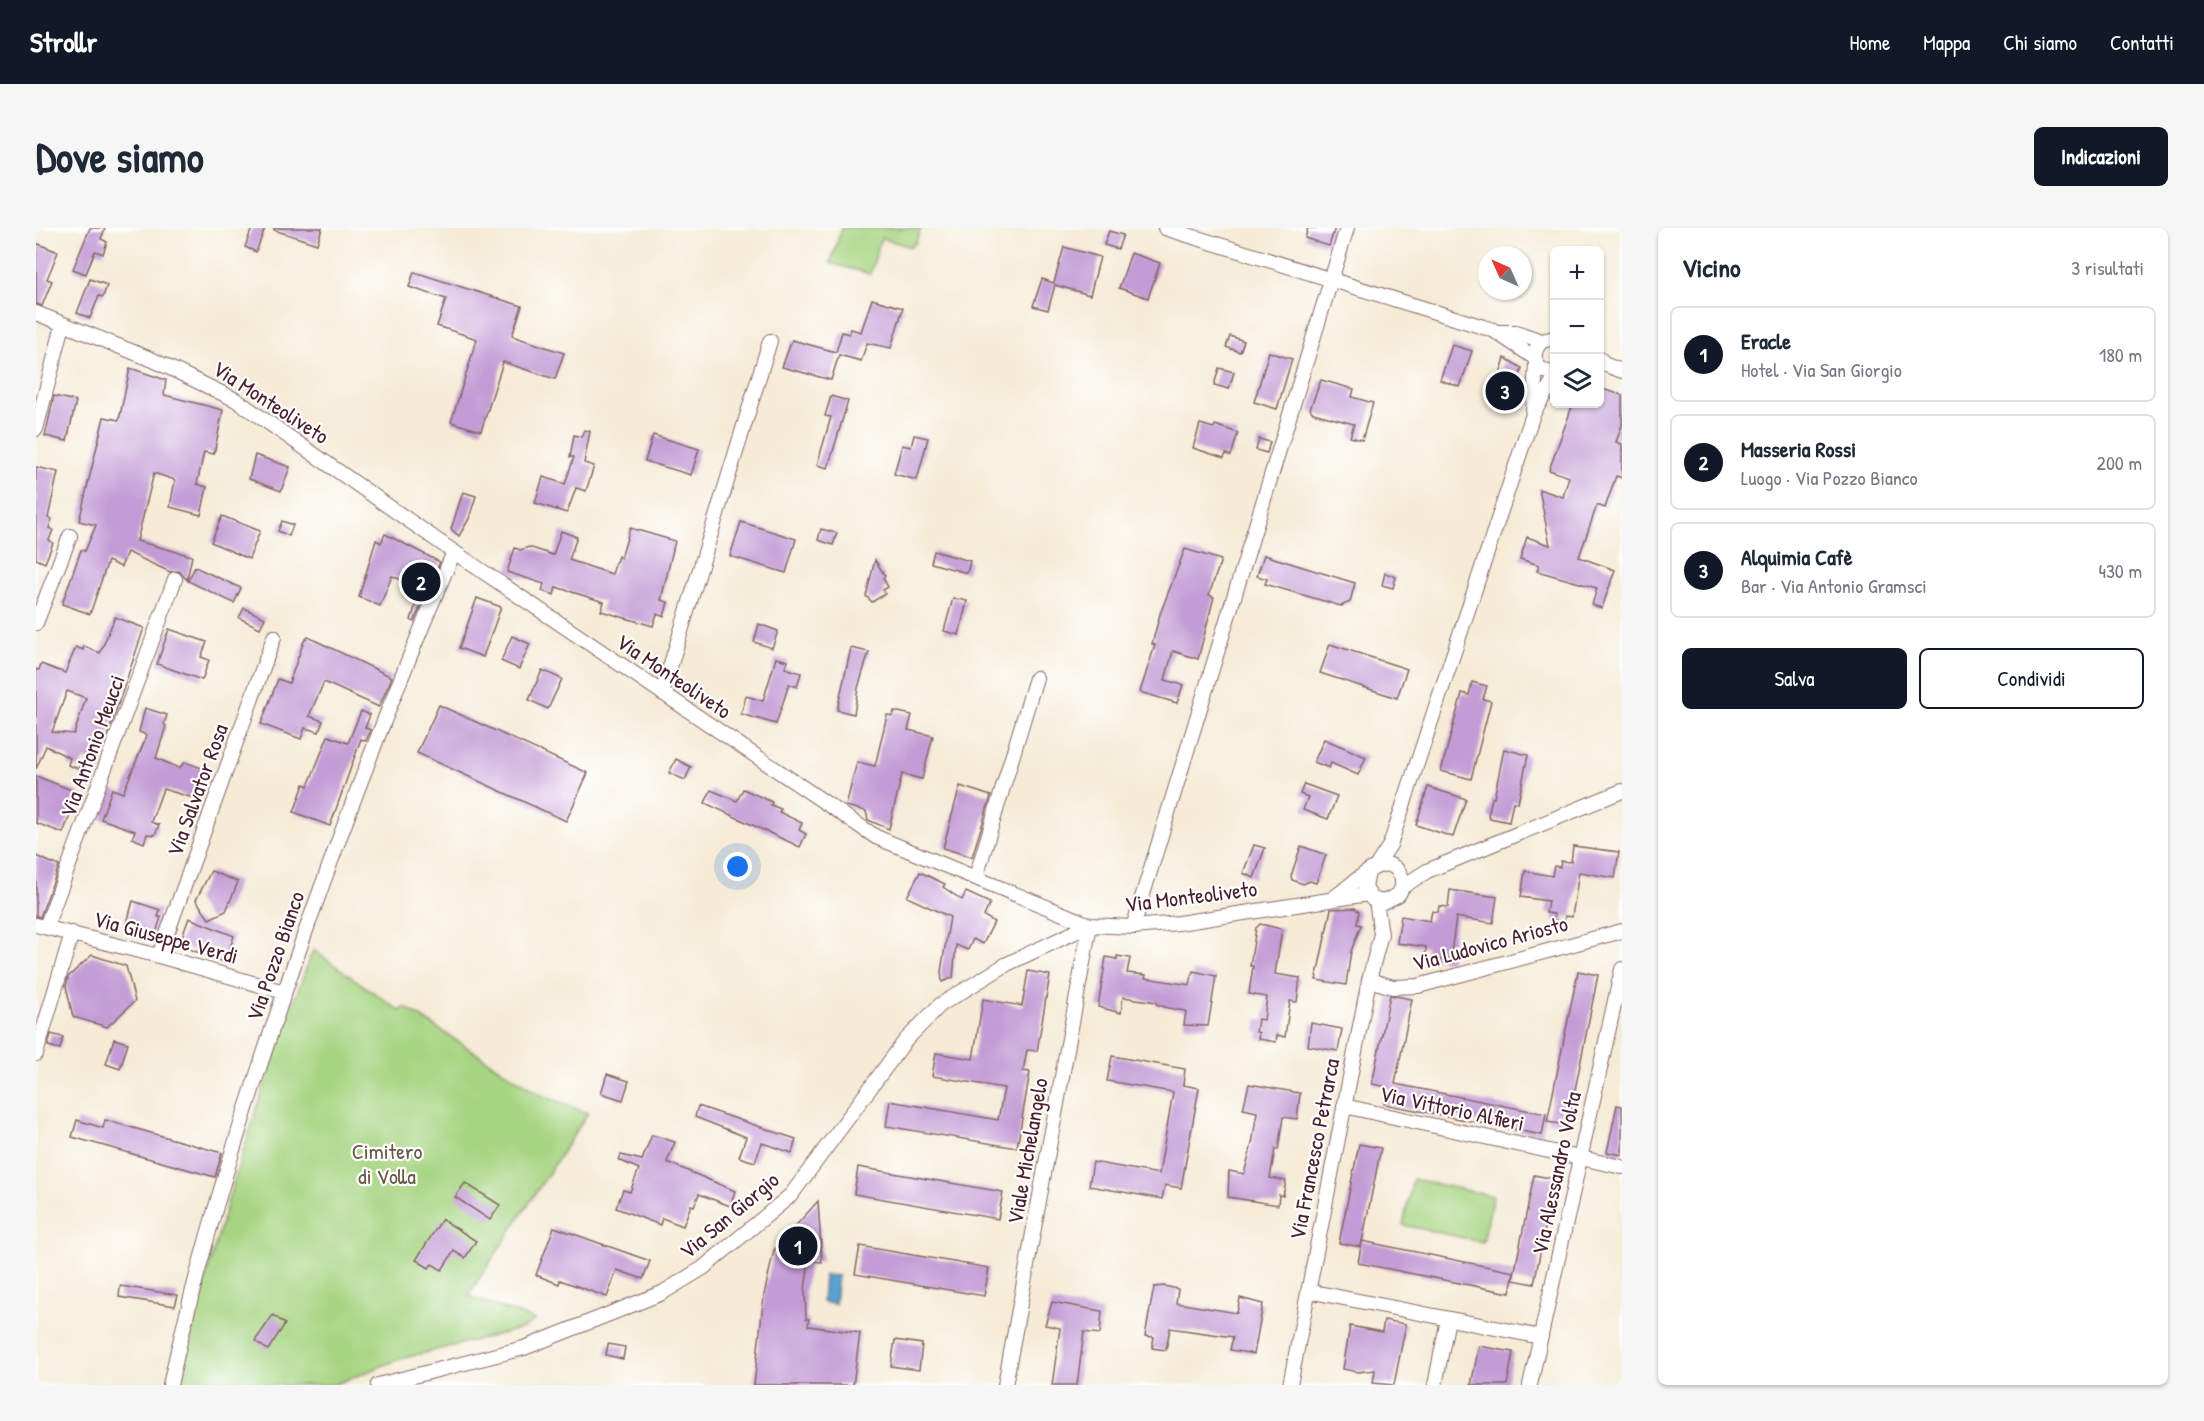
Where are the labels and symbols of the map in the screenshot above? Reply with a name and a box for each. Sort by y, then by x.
north arrow [1478,246,1532,300]
street label: Via Monteoliveto [207,353,335,451]
pin: 3 [1486,368,1524,414]
pin: 2 [402,560,440,604]
street label: Via Monteoliveto [611,626,738,726]
street label: Via Antonio Meucci [52,671,132,821]
street label: Via Salvator Rosa [159,719,235,860]
your location [723,852,752,881]
street label: Via Monteoliveto [1123,873,1259,919]
street label: Via Pozzo Bianco [239,887,311,1025]
street label: Via Giuseppe Verdi [91,903,241,971]
street label: Via Ludovico Ariosto [1409,908,1571,978]
street label: Via Francesco Petrarca [1282,1055,1346,1242]
street label: Viale Michelangelo [999,1075,1055,1226]
street label: Via Vittorio Alfieri [1377,1078,1527,1138]
street label: Via Alessandro Volta [1524,1088,1588,1257]
park label: Cimitero di Volla [352,1136,422,1191]
street label: Via San Giorgio [673,1165,785,1265]
pin: 1 [778,1224,818,1268]

